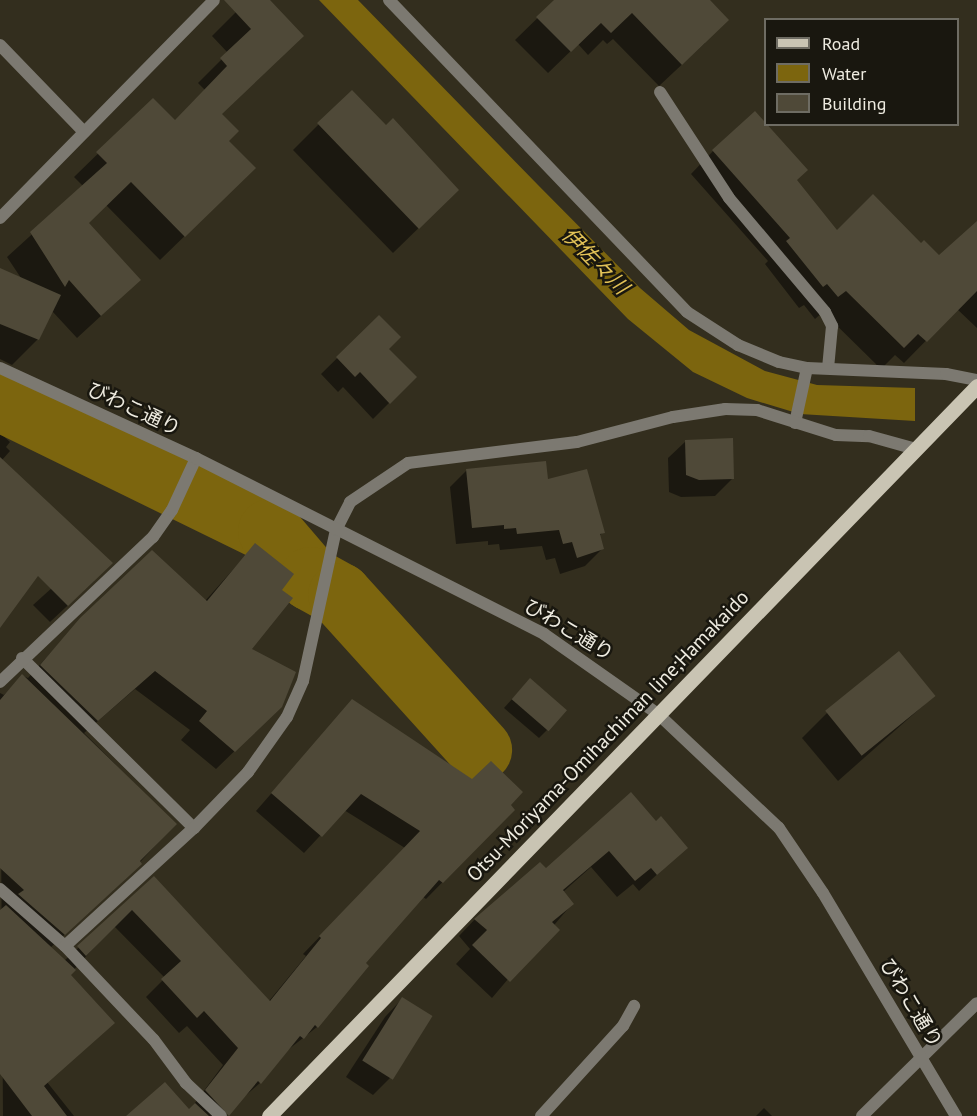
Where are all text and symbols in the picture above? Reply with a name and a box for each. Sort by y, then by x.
legend [764,18,959,126]
text: Road [822,32,860,55]
text: Water [822,62,866,85]
text: Building [822,92,886,115]
water label: 伊佐々川 [556,222,634,300]
street label: びわこ通り [84,377,184,441]
street label: Otsu-Moriyama-Omihachiman line;Hamakaido [462,585,754,887]
street label: びわこ通り [520,594,618,666]
street label: びわこ通り [875,954,947,1052]

